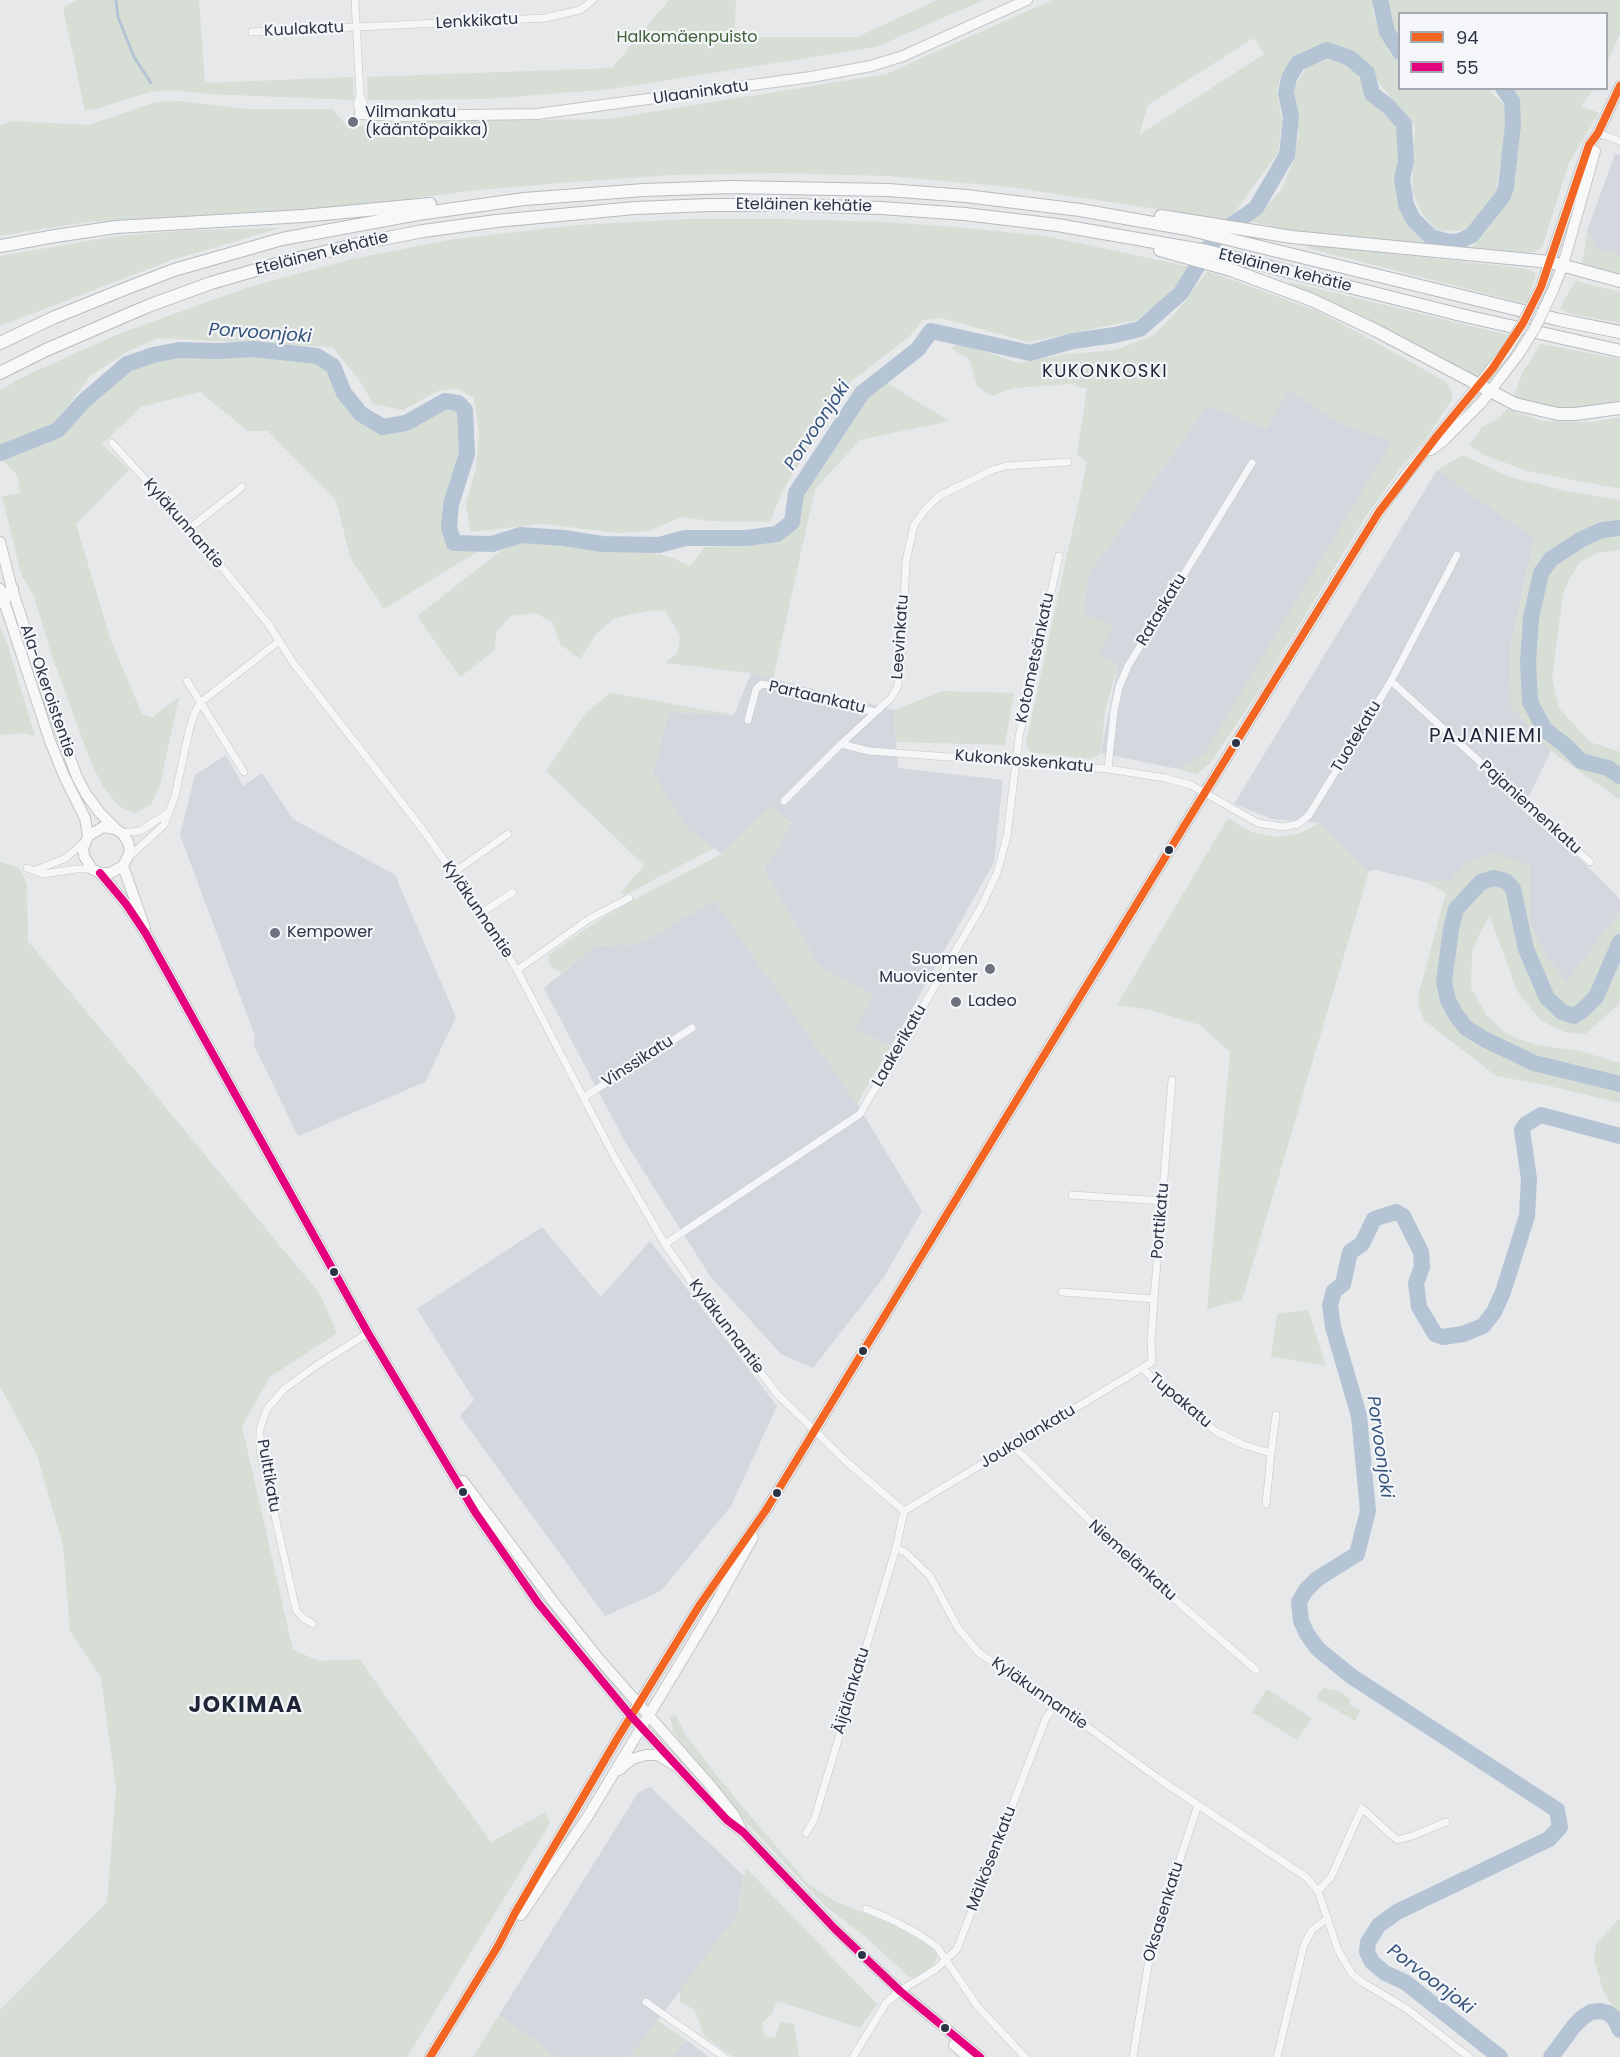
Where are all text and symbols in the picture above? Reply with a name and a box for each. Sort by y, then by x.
street label: Lenkkikatu [435,10,519,34]
legend [1398,12,1608,90]
street label: Kuulakatu [264,18,344,42]
text: 94 [1456,25,1479,50]
park label: Halkomäenpuisto [616,28,758,48]
text: 55 [1456,55,1479,80]
street label: Ulaaninkatu [652,77,750,109]
place label: Vilmankatu (kääntöpaikka) [365,103,489,141]
marker: Vilmankatu (kääntöpaikka) [346,115,360,129]
street label: Eteläinen kehätie [736,195,872,217]
street label: Eteläinen kehätie [254,228,390,280]
street label: Eteläinen kehätie [1217,245,1353,297]
water label: Porvoonjoki [208,320,312,348]
district label: KUKONKOSKI [1042,361,1168,383]
water label: Porvoonjoki [780,377,856,475]
street label: Kyläkunnantie [139,475,227,573]
street label: Rataskatu [1133,570,1191,650]
street label: Kotometsänkatu [1013,591,1059,725]
street label: Leevinkatu [888,594,914,680]
street label: Ala-Okeroistentie [15,622,79,760]
street label: Partaankatu [767,678,867,718]
street label: Tuotekatu [1328,698,1386,776]
district label: PAJANIEMI [1429,725,1543,749]
unlabelled marker [1230,737,1242,749]
street label: Kukonkoskenkatu [954,746,1094,778]
street label: Pajaniemenkatu [1475,757,1585,859]
unlabelled marker [1163,844,1175,856]
street label: Kyläkunnantie [437,858,517,962]
place label: Kempower [287,923,373,943]
marker: Kempower [268,926,282,940]
place label: Suomen Muovicenter [879,950,978,988]
marker: Suomen Muovicenter [983,962,997,976]
place label: Ladeo [968,992,1017,1012]
marker: Ladeo [949,995,963,1009]
street label: Laakerikatu [869,1001,931,1091]
street label: Vinssikatu [599,1032,677,1092]
street label: Porttikatu [1148,1182,1174,1260]
unlabelled marker [328,1266,340,1278]
street label: Kyläkunnantie [684,1276,768,1378]
unlabelled marker [857,1345,869,1357]
street label: Tupakatu [1145,1369,1215,1433]
water label: Porvoonjoki [1361,1395,1397,1499]
street label: Joukolankatu [977,1401,1079,1473]
street label: Pulttikatu [252,1438,284,1514]
unlabelled marker [457,1486,469,1498]
unlabelled marker [771,1487,783,1499]
street label: Niemelänkatu [1084,1517,1180,1605]
street label: Äijälänkatu [830,1645,874,1737]
street label: Kyläkunnantie [987,1654,1091,1734]
district label: JOKIMAA [189,1693,303,1719]
street label: Mälkösenkatu [963,1804,1021,1914]
street label: Oksasenkatu [1140,1860,1188,1964]
water label: Porvoonjoki [1382,1940,1478,2020]
unlabelled marker [856,1949,868,1961]
unlabelled marker [939,2022,951,2034]

